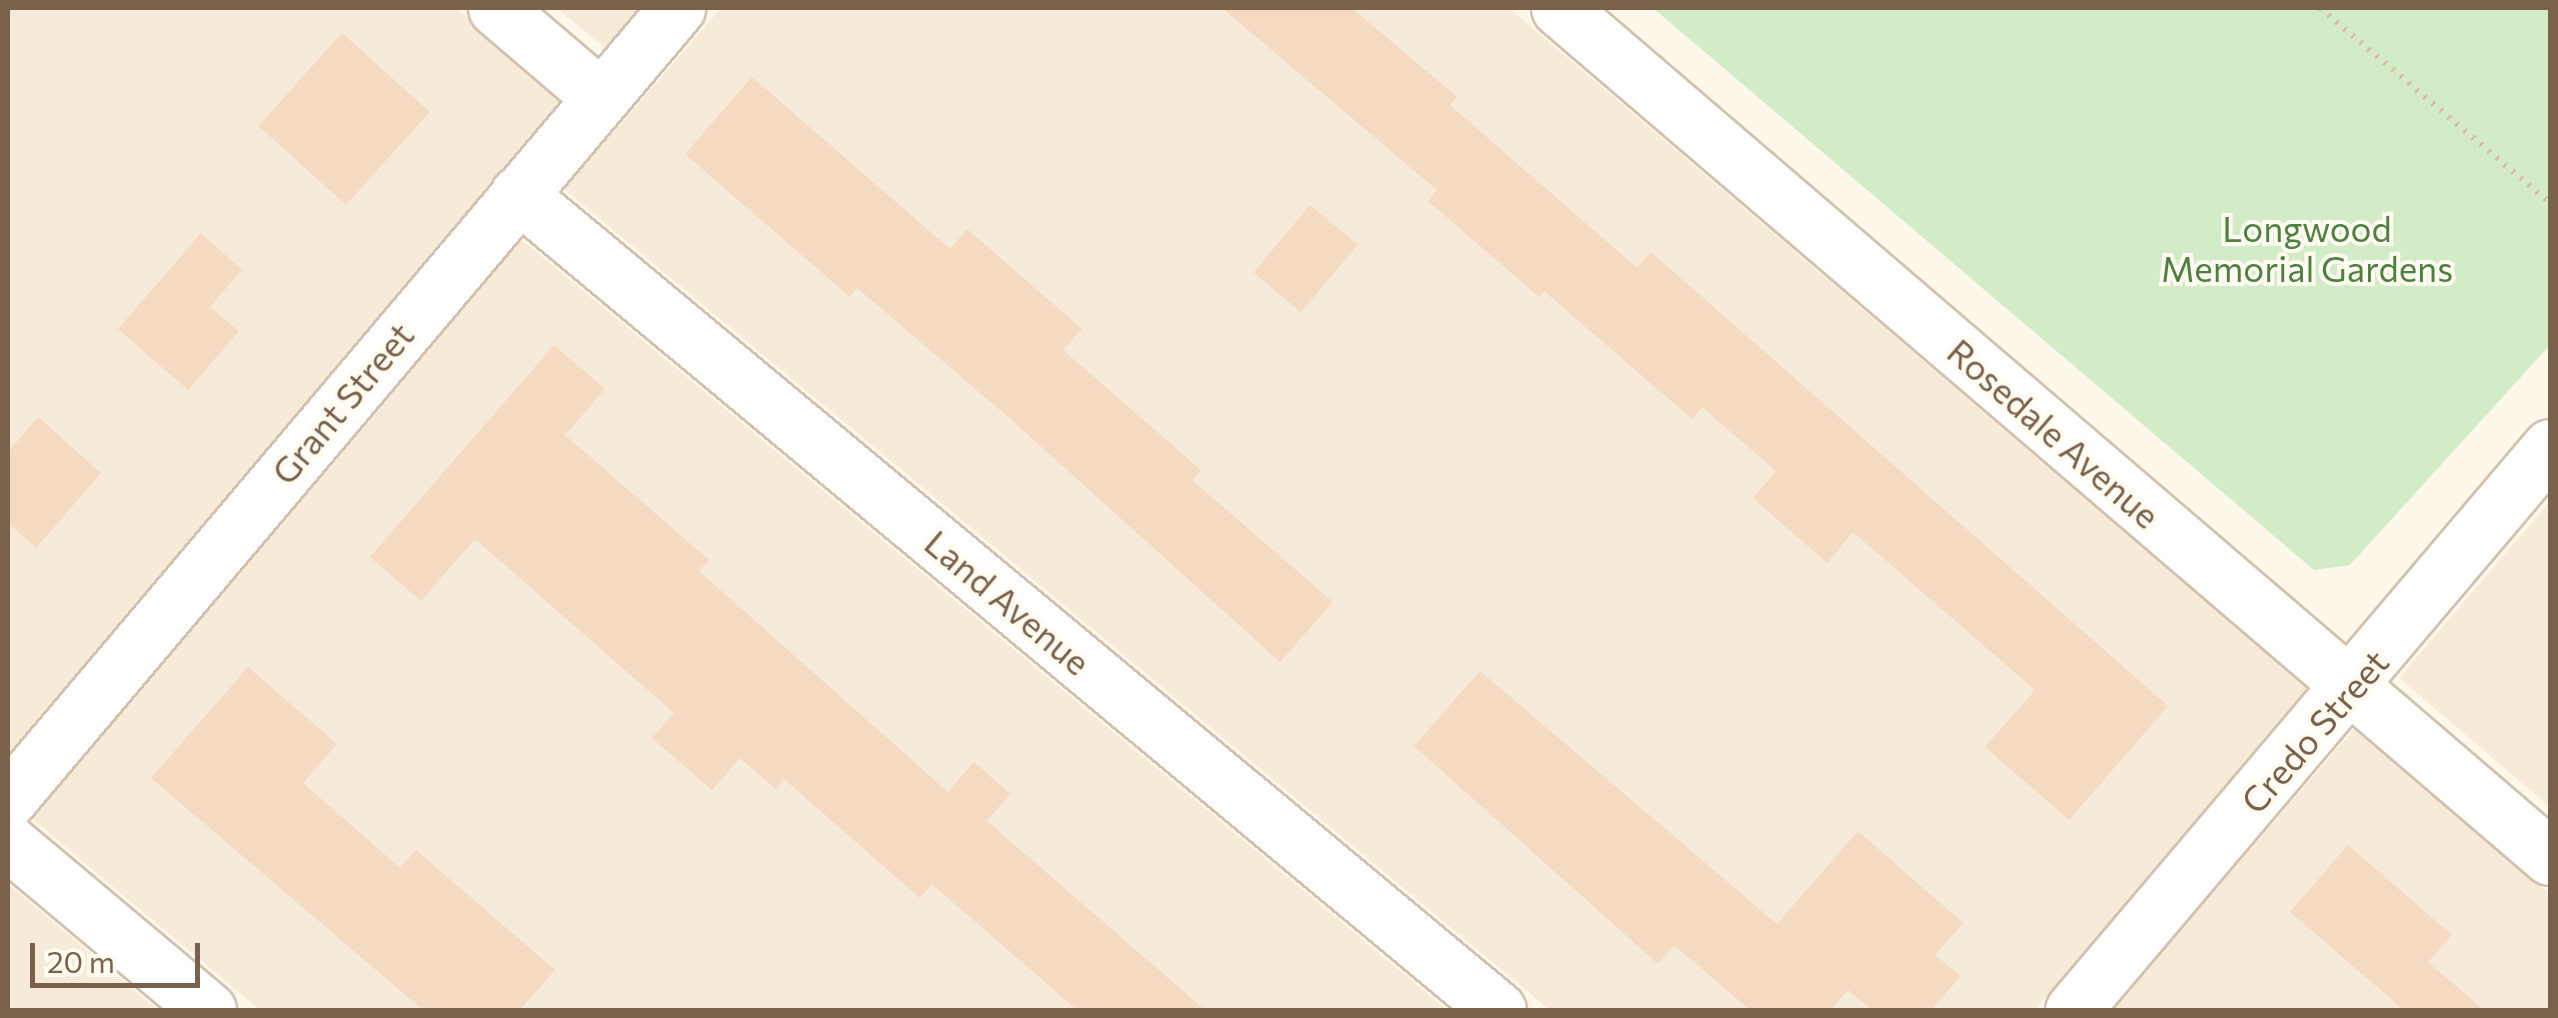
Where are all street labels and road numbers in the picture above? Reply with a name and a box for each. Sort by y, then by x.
street label: Grant Street [262,314,422,492]
street label: Rosedale Avenue [1940,330,2168,536]
street label: Land Avenue [917,521,1099,683]
street label: Credo Street [2232,641,2396,821]

